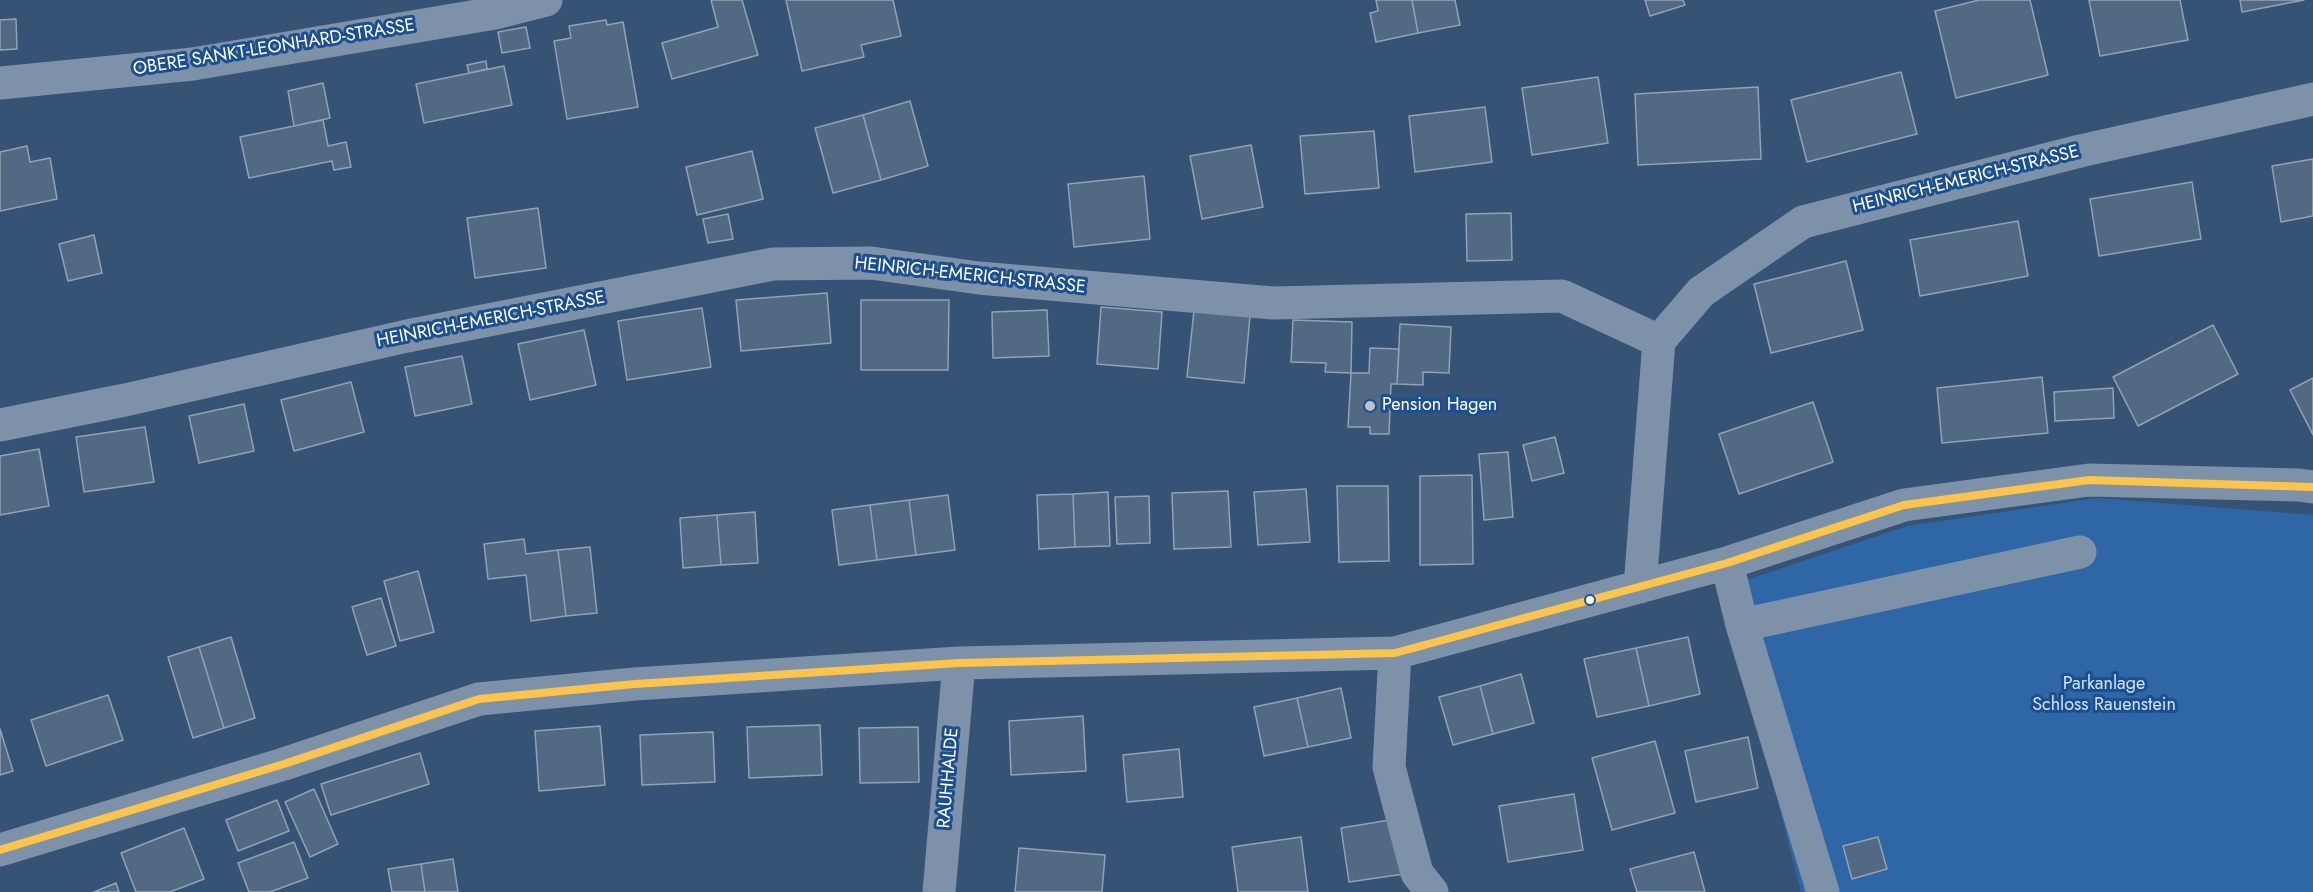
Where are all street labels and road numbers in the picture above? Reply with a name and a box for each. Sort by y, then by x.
street label: OBERE SANKT-LEONHARD-STRASSE [132,15,416,81]
street label: HEINRICH-EMERICH-STRASSE [1851,141,2081,219]
street label: HEINRICH-EMERICH-STRASSE [853,253,1087,299]
street label: HEINRICH-EMERICH-STRASSE [375,287,607,353]
street label: RAUHHALDE [934,727,964,829]

